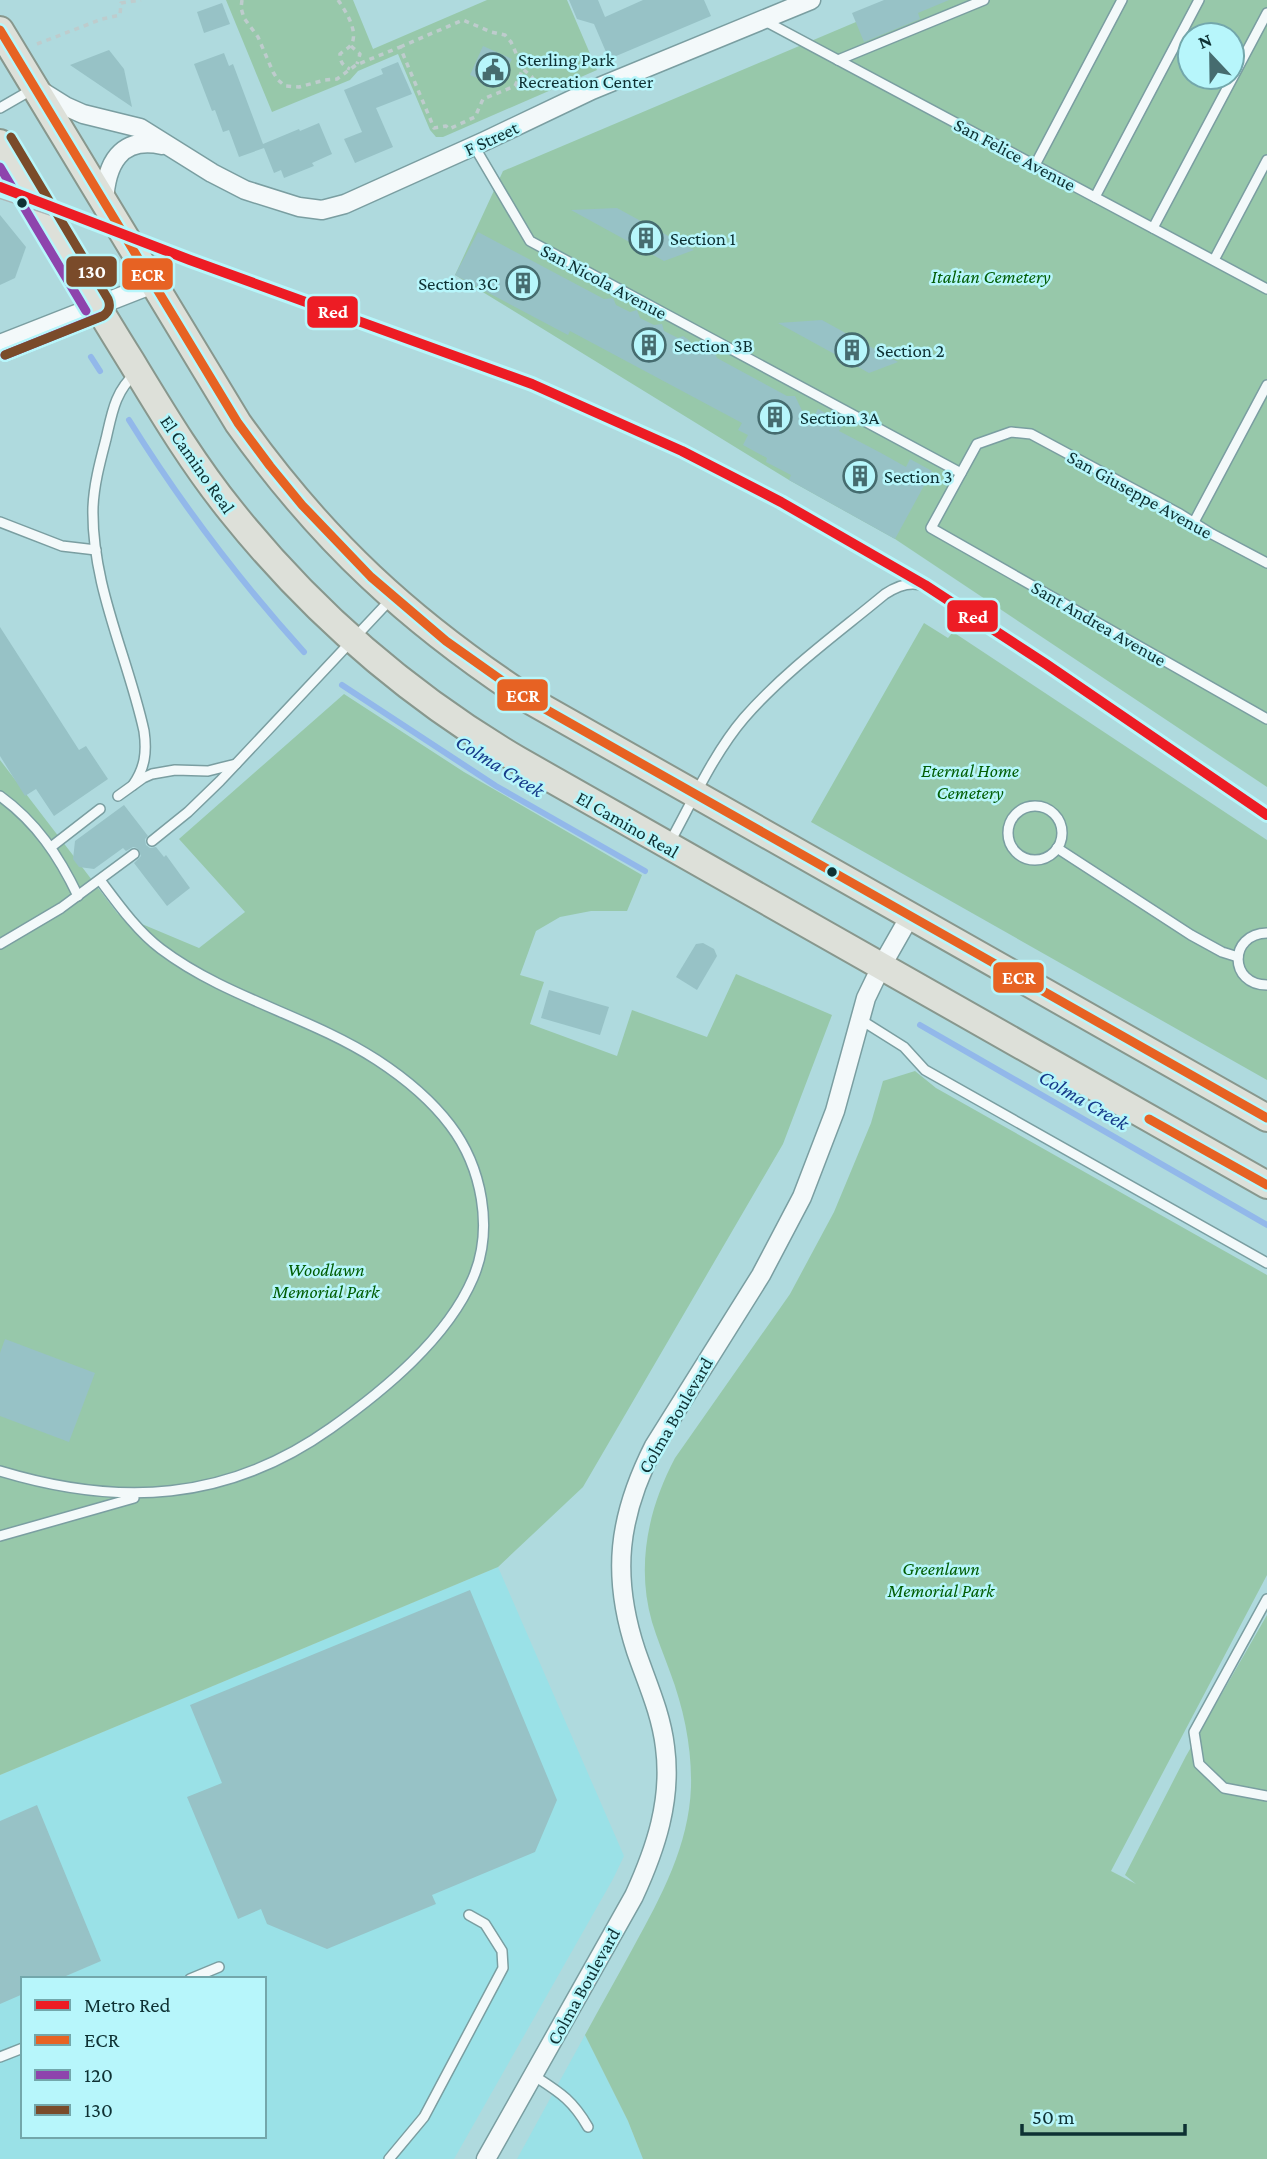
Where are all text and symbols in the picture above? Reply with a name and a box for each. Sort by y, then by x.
north arrow [1176,21,1246,91]
text: N [1195,29,1215,53]
place label: Sterling Park Recreation Center [518,49,654,92]
public building icon: Sterling Park Recreation Center [474,51,512,89]
street label: San Felice Avenue [951,114,1079,195]
street label: F Street [461,116,522,160]
unlabelled marker [15,196,29,210]
building icon: Section 1 [627,219,665,257]
place label: Section 1 [670,228,736,249]
street label: San Nicola Avenue [537,239,670,323]
line badge: 130 [65,255,118,288]
line badge: ECR [121,257,174,291]
text: 130 [78,261,106,282]
text: ECR [131,264,165,285]
building icon: Section 3C [504,264,542,302]
park label: Italian Cemetery [931,266,1051,287]
place label: Section 3C [418,273,498,294]
line badge: Red [306,295,359,329]
text: Red [318,301,349,322]
building icon: Section 3B [630,326,668,364]
building icon: Section 2 [833,331,871,369]
place label: Section 3B [674,335,753,356]
place label: Section 2 [876,340,945,361]
building icon: Section 3A [756,398,794,436]
place label: Section 3A [800,407,879,428]
street label: El Camino Real [156,411,239,517]
street label: San Giuseppe Avenue [1064,446,1216,543]
building icon: Section 3 [841,457,879,495]
place label: Section 3 [884,466,953,487]
street label: Sant Andrea Avenue [1028,576,1170,670]
line badge: Red [946,599,999,633]
text: Red [958,606,989,627]
line badge: ECR [496,678,549,712]
text: ECR [506,685,540,706]
water label: Colma Creek [451,729,549,803]
park label: Eternal Home Cemetery [921,760,1019,803]
street label: El Camino Real [573,787,683,862]
unlabelled marker [825,865,839,879]
line badge: ECR [992,961,1045,994]
text: ECR [1002,967,1036,988]
water label: Colma Creek [1035,1065,1134,1136]
park label: Woodlawn Memorial Park [272,1259,380,1302]
street label: Colma Boulevard [634,1354,717,1477]
park label: Greenlawn Memorial Park [887,1558,995,1601]
street label: Colma Boulevard [543,1924,624,2048]
legend [21,1977,266,2138]
text: Metro Red [84,1993,171,2017]
text: ECR [84,2028,120,2052]
text: 120 [84,2063,113,2087]
scale bar [1022,2092,1185,2136]
text: 130 [84,2098,113,2122]
text: 50 m [1032,2105,1075,2129]

